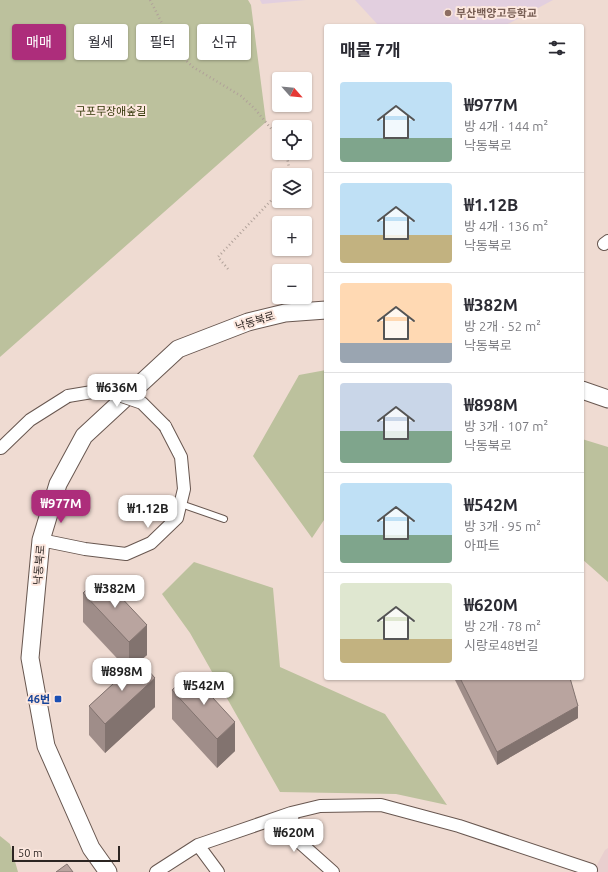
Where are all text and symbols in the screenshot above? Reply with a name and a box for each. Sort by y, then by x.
place label: 부산백양고등학교 [456,7,537,19]
marker: 부산백양고등학교 [443,8,453,18]
chip: 매매 [12,24,66,60]
chip: 월세 [74,24,128,60]
chip: 필터 [136,24,189,60]
chip: 신규 [197,24,251,60]
icon: filters [546,37,568,59]
text: 매물 7개 [340,40,401,59]
north arrow [272,72,312,112]
map controls [272,72,312,304]
text: ₩977M [464,95,518,114]
icon: home [372,98,420,146]
park label: 구포무장애숲길 [76,105,146,117]
text: 방 4개 · 144 m² [464,119,548,133]
button: locate [272,120,312,160]
text: 낙동북로 [464,138,512,152]
button: layers [272,168,312,208]
text: ₩1.12B [464,195,518,214]
icon: home [372,199,420,247]
button: + [272,216,312,256]
text: 방 4개 · 136 m² [464,219,548,233]
text: 낙동북로 [464,238,512,252]
button: − [272,264,312,304]
text: ₩382M [464,295,518,314]
icon: home [372,299,420,347]
street label: 낙동북로 [234,309,276,333]
text: 방 2개 · 52 m² [464,319,541,333]
text: 낙동북로 [464,338,512,352]
pin: ₩636M [89,374,145,408]
text: ₩636M [96,380,138,394]
text: ₩898M [464,395,518,414]
icon: home [372,399,420,447]
text: 방 3개 · 107 m² [464,419,548,433]
text: 낙동북로 [464,438,512,452]
pin: ₩977M [33,490,89,524]
pin: ₩1.12B [115,495,181,529]
text: ₩542M [464,495,518,514]
text: ₩977M [40,496,82,510]
icon: home [372,499,420,547]
text: ₩1.12B [127,501,169,515]
text: 방 3개 · 95 m² [464,519,541,533]
text: 아파트 [464,538,500,552]
street label: 낙동북로 [31,544,47,586]
pin: ₩382M [87,575,143,609]
text: ₩382M [94,581,136,595]
text: ₩620M [464,595,518,614]
icon: home [372,599,420,647]
text: 방 2개 · 78 m² [464,619,541,633]
text: 시랑로48번길 [464,638,538,652]
pin: ₩898M [94,658,150,692]
text: ₩898M [101,664,143,678]
pin: ₩542M [176,672,232,706]
text: ₩542M [183,678,225,692]
place label: 46번 [27,693,50,705]
marker: 46번 [53,694,63,704]
pin: ₩620M [266,819,322,853]
text: ₩620M [273,825,315,839]
scale bar [12,844,120,863]
text: 50 m [18,847,42,859]

